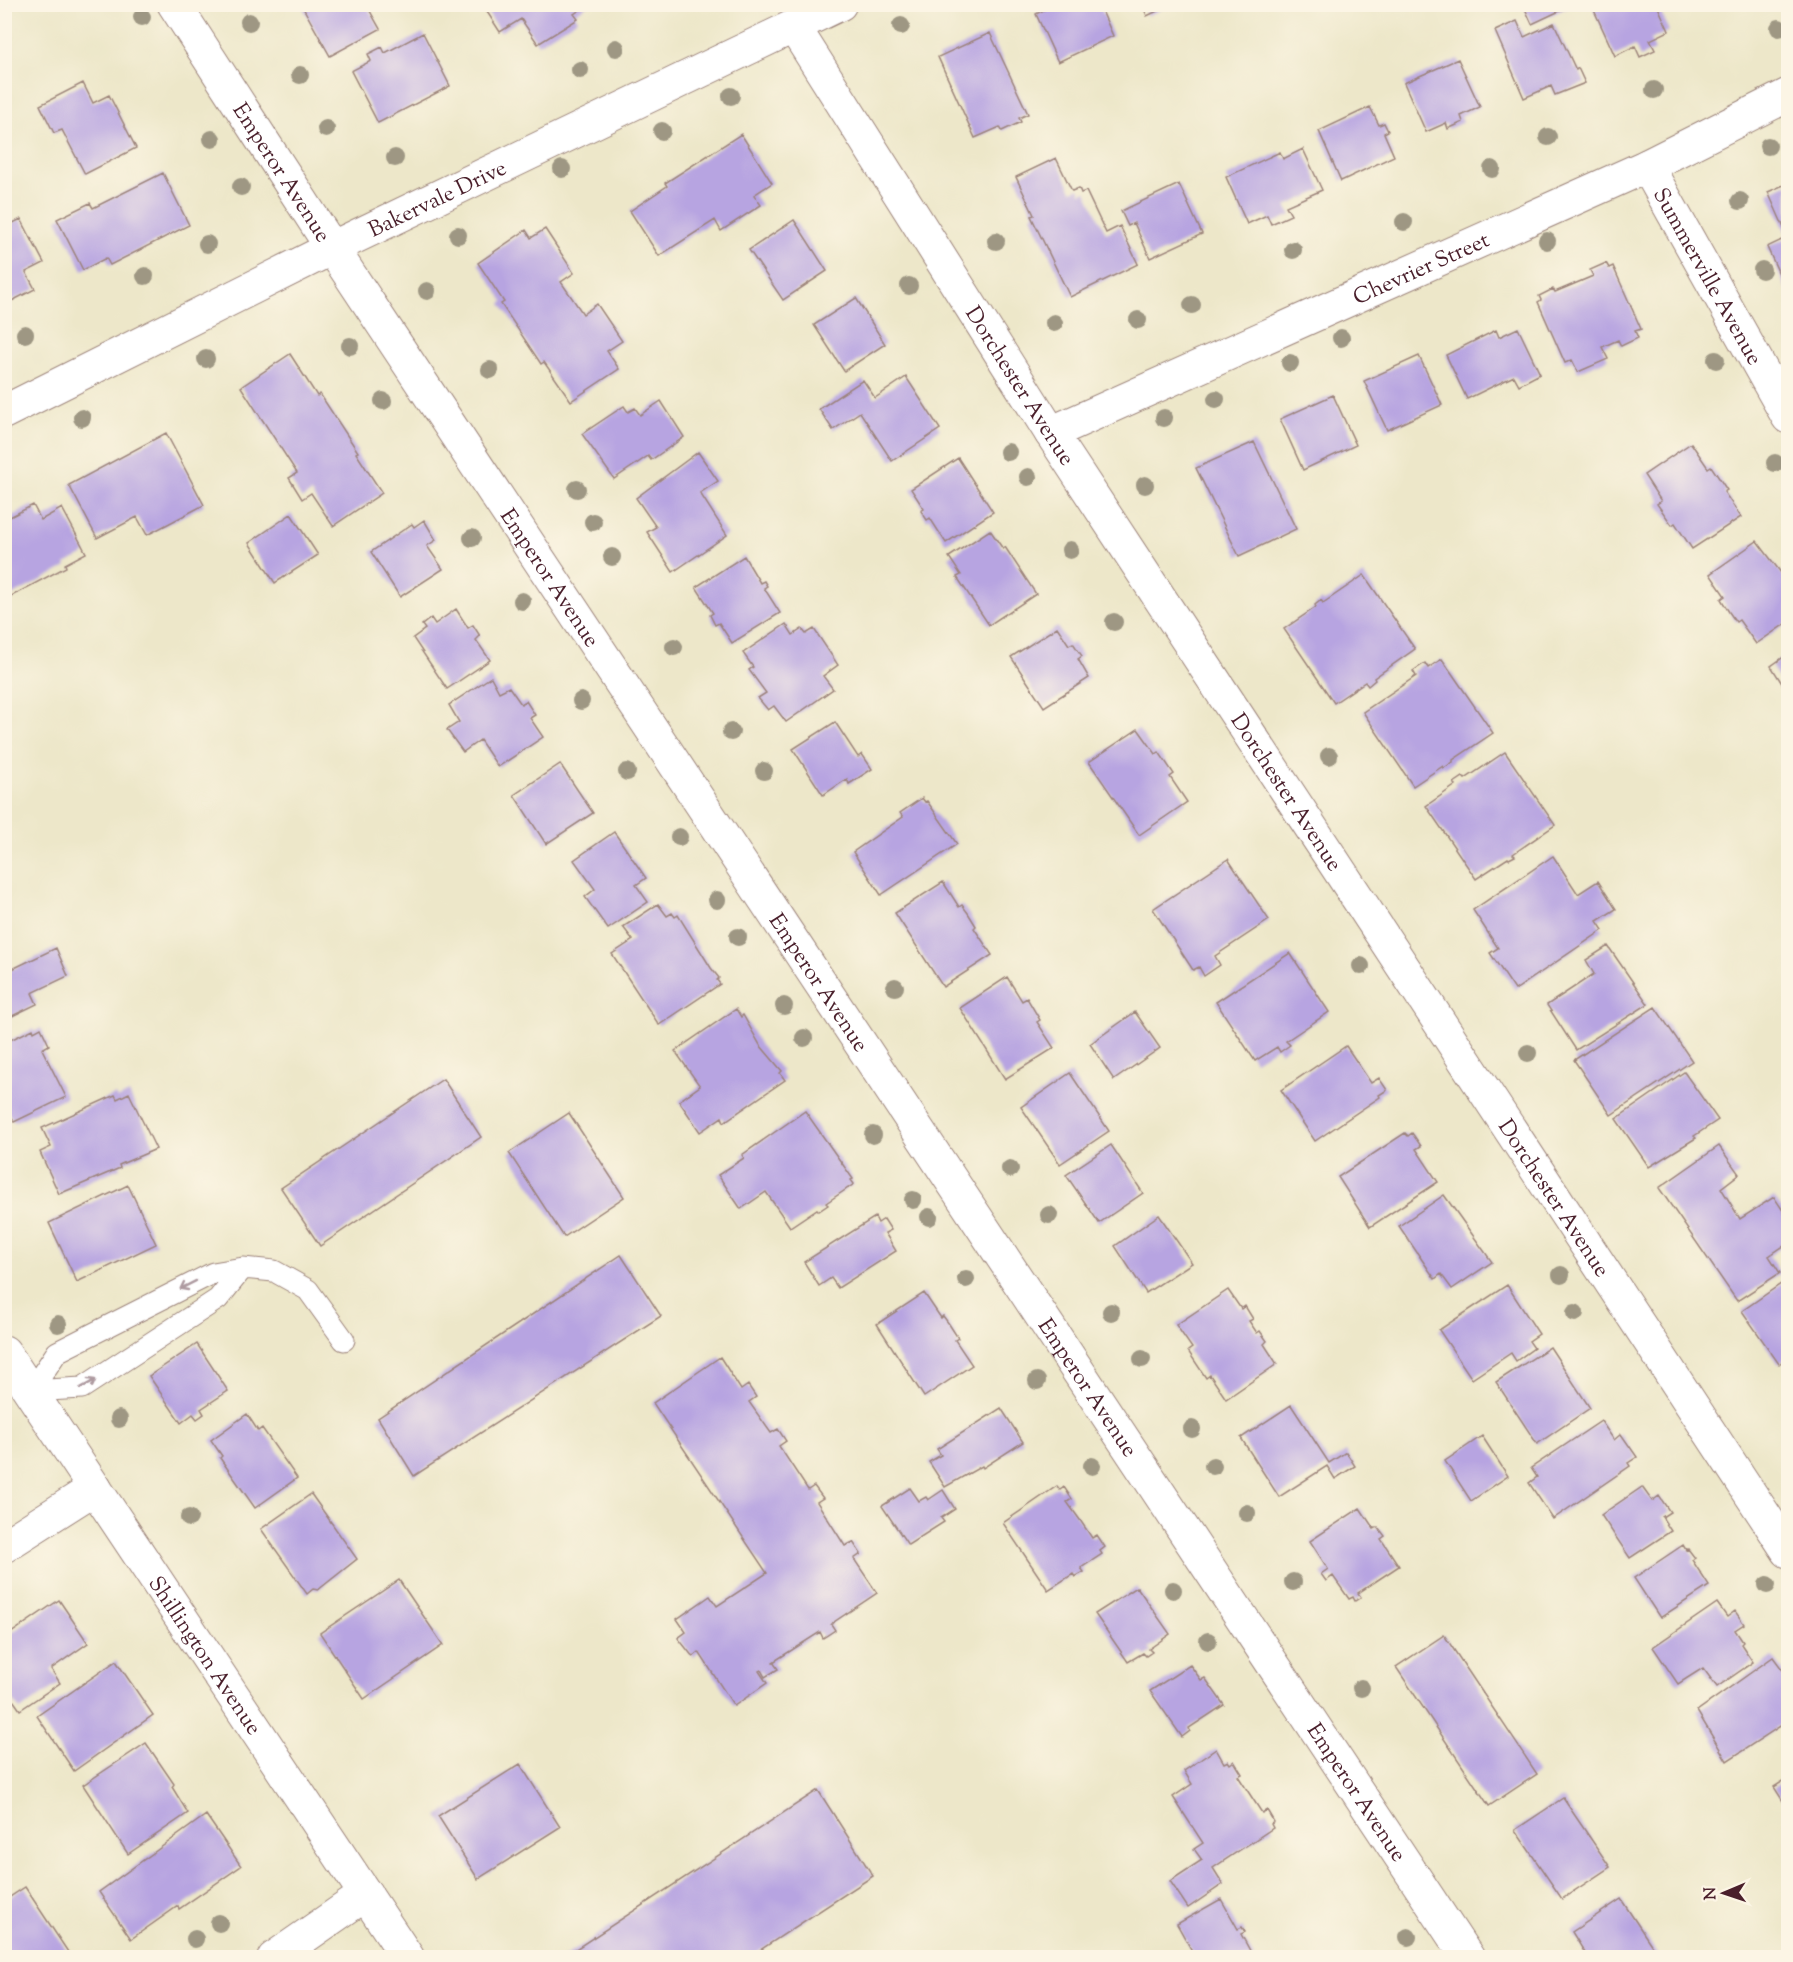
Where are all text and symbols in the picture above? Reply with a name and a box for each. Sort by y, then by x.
street label: Emperor Avenue [223,97,337,250]
street label: Bakervale Drive [364,154,513,247]
street label: Summerville Avenue [1643,183,1769,372]
street label: Chevrier Street [1348,225,1496,315]
street label: Dorchester Avenue [956,301,1081,473]
street label: Emperor Avenue [490,503,606,655]
street label: Dorchester Avenue [1221,708,1349,879]
street label: Emperor Avenue [759,908,875,1059]
street label: Dorchester Avenue [1489,1114,1616,1284]
one-way arrow [180,1279,197,1291]
street label: Emperor Avenue [1028,1313,1144,1464]
one-way arrow [79,1378,96,1390]
street label: Shillington Avenue [139,1571,268,1742]
street label: Emperor Avenue [1297,1718,1413,1869]
north arrow [1694,1863,1754,1923]
text: N [1700,1886,1723,1900]

